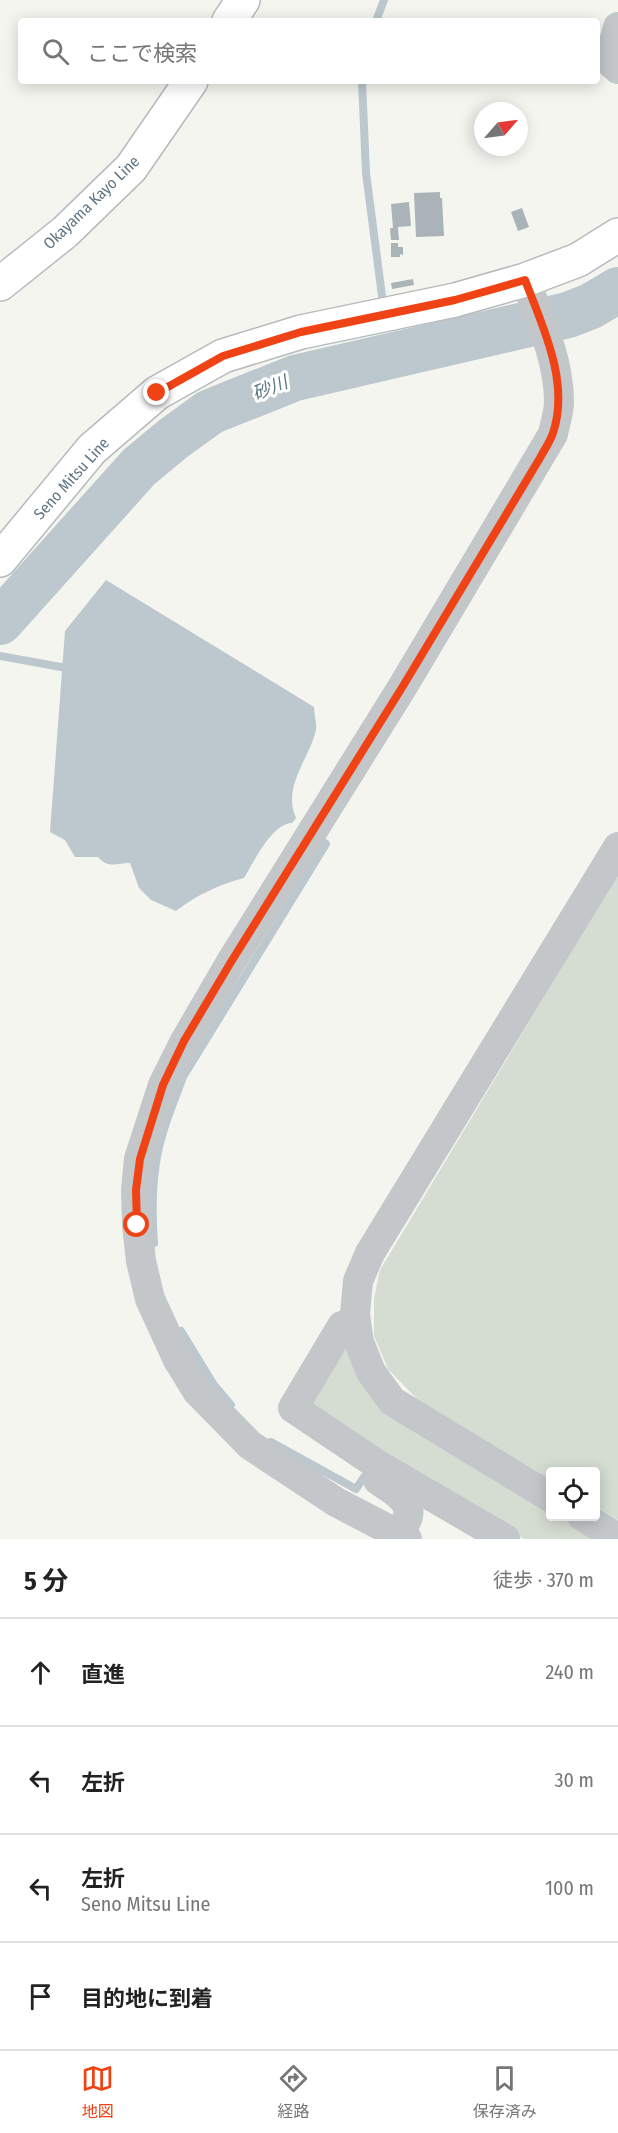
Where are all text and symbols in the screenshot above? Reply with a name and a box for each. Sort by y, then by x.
search box [18,18,600,84]
icon: search [39,35,72,68]
text: ここで検索 [87,40,197,67]
north arrow [474,102,528,156]
street label: Okayama Kayo Line [39,152,143,253]
water label: 砂川 [249,370,293,405]
route end [143,379,169,405]
street label: Seno Mitsu Line [30,433,113,523]
route start [123,1211,149,1237]
map controls [546,1467,600,1521]
button: locate [546,1467,600,1521]
text: 5 分 [24,1566,68,1597]
text: 徒歩 · 370 m [493,1568,594,1592]
icon: ahead [24,1656,57,1689]
text: 240 m [545,1660,594,1684]
text: 直進 [81,1661,125,1688]
icon: left [24,1764,57,1797]
text: 30 m [554,1768,594,1792]
text: 左折 [81,1769,125,1796]
text: 左折 [81,1865,125,1892]
icon: left [24,1872,57,1905]
text: 100 m [545,1876,594,1900]
text: Seno Mitsu Line [81,1892,210,1916]
icon: arrive [24,1980,57,2013]
text: 目的地に到着 [81,1985,213,2012]
tab: 地図 [81,2062,114,2122]
tab: 経路 [277,2062,310,2122]
tab: 保存済み [473,2062,537,2122]

